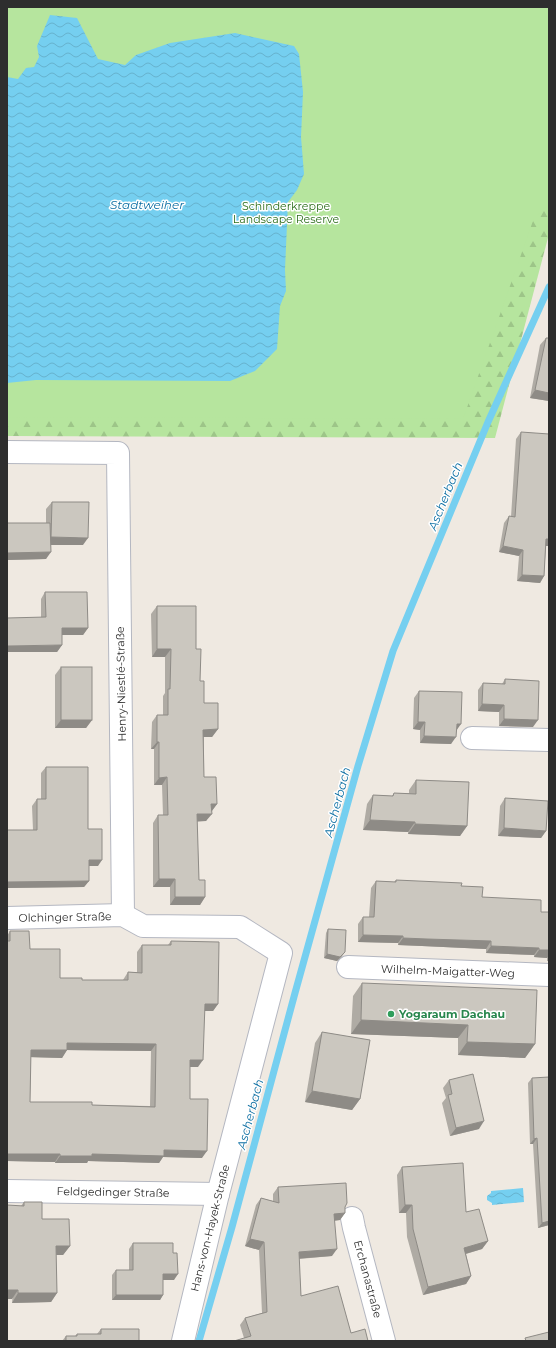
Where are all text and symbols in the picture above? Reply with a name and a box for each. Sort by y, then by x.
water label: Stadtweiher [110,197,184,212]
park label: Schinderkreppe Landscape Reserve [233,199,340,226]
water label: Ascherbach [424,460,465,533]
street label: Henry-Niestlé-Straße [113,626,129,742]
water label: Ascherbach [320,765,354,840]
street label: Olchinger Straße [18,909,112,925]
street label: Wilhelm-Maigatter-Weg [381,962,515,980]
place label: Yogaraum Dachau [398,1007,505,1021]
marker: Yogaraum Dachau [386,1009,396,1019]
water label: Ascherbach [233,1077,267,1152]
street label: Hans-von-Hayek-Straße [187,1163,233,1293]
street label: Feldgedinger Straße [56,1184,170,1200]
street label: Erchanastraße [351,1239,385,1320]

